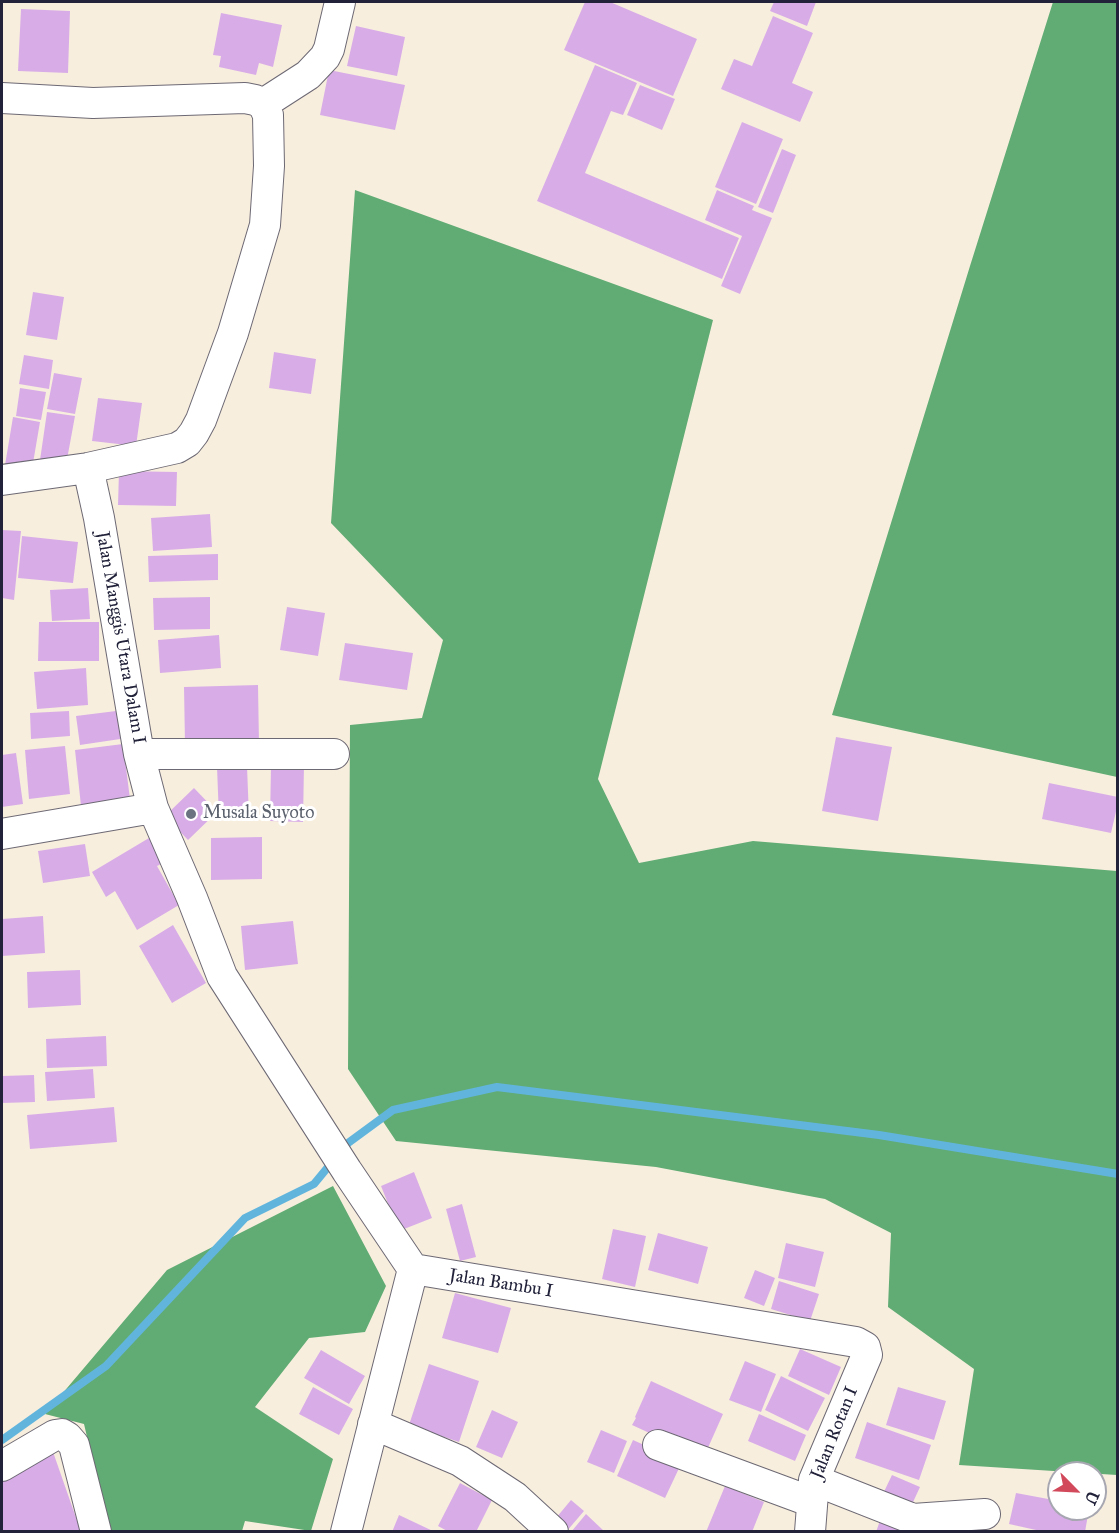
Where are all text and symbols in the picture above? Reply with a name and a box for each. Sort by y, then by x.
street label: Jalan Manggis Utara Dalam I [91,530,149,746]
place label: Musala Suyoto [203,803,314,825]
marker: Musala Suyoto [184,807,198,821]
street label: Jalan Bambu I [447,1265,555,1303]
street label: Jalan Rotan I [807,1384,863,1482]
north arrow [1047,1461,1107,1521]
text: U [1081,1488,1103,1507]

